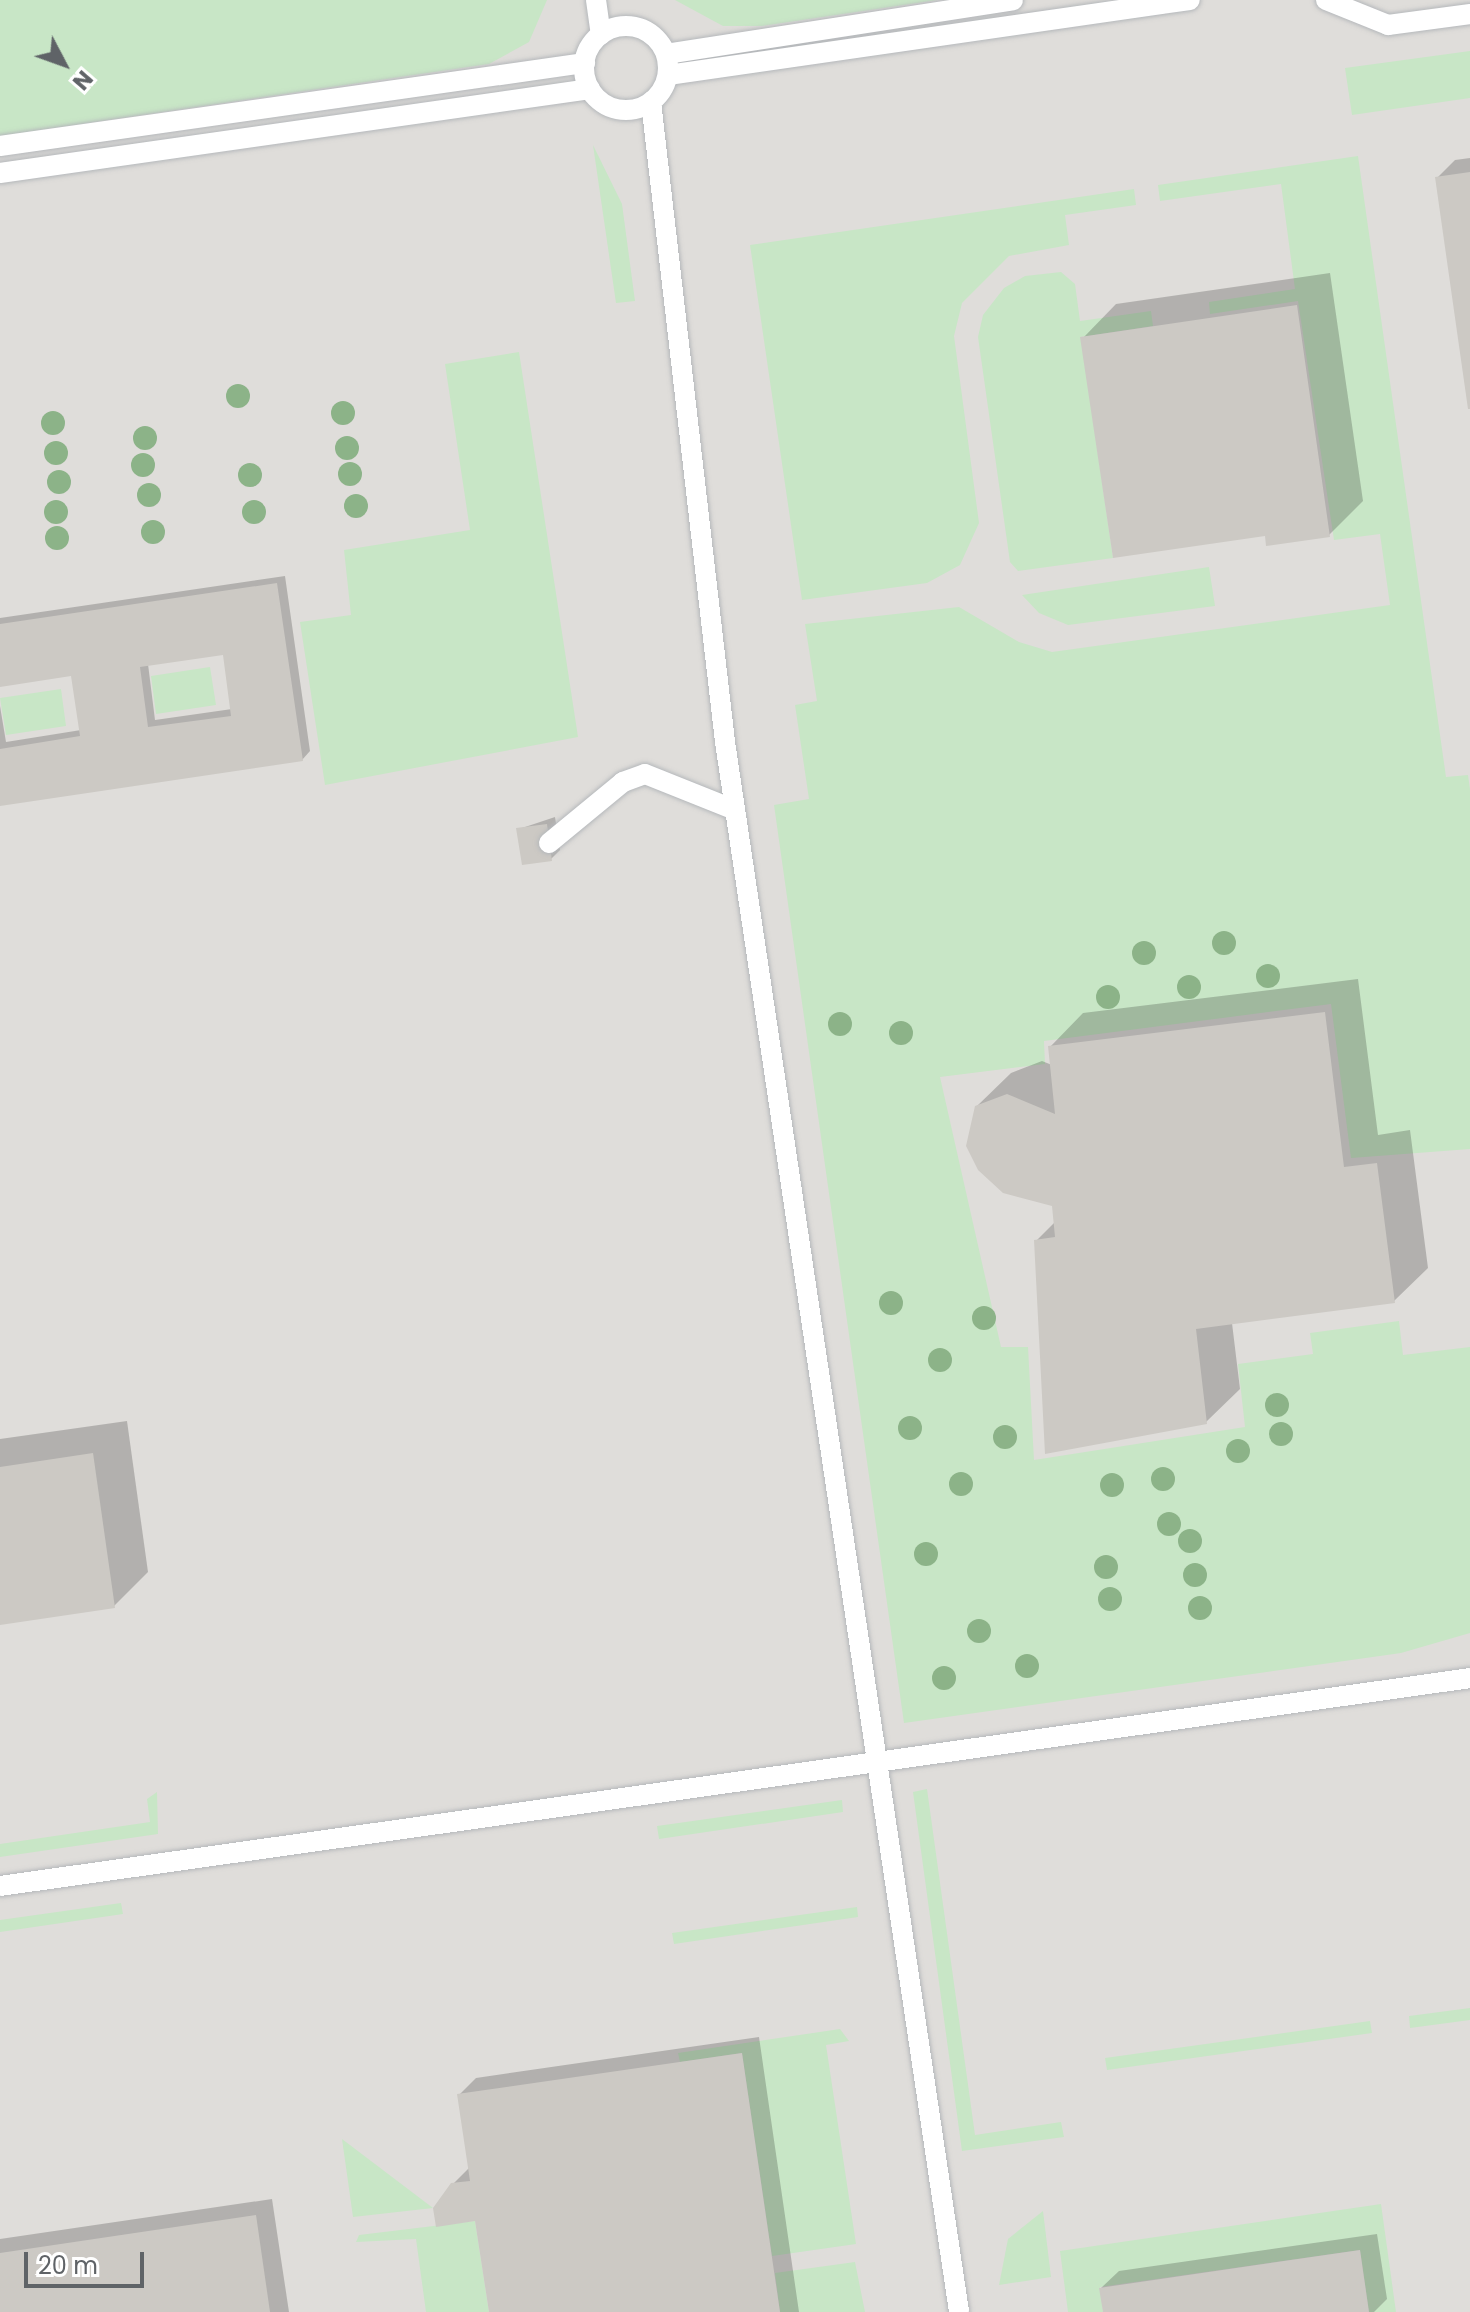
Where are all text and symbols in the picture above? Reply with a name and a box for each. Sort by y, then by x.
north arrow [24,24,104,104]
text: N [65,64,100,96]
scale bar [28,2236,148,2286]
text: 20 m [38,2249,98,2282]

